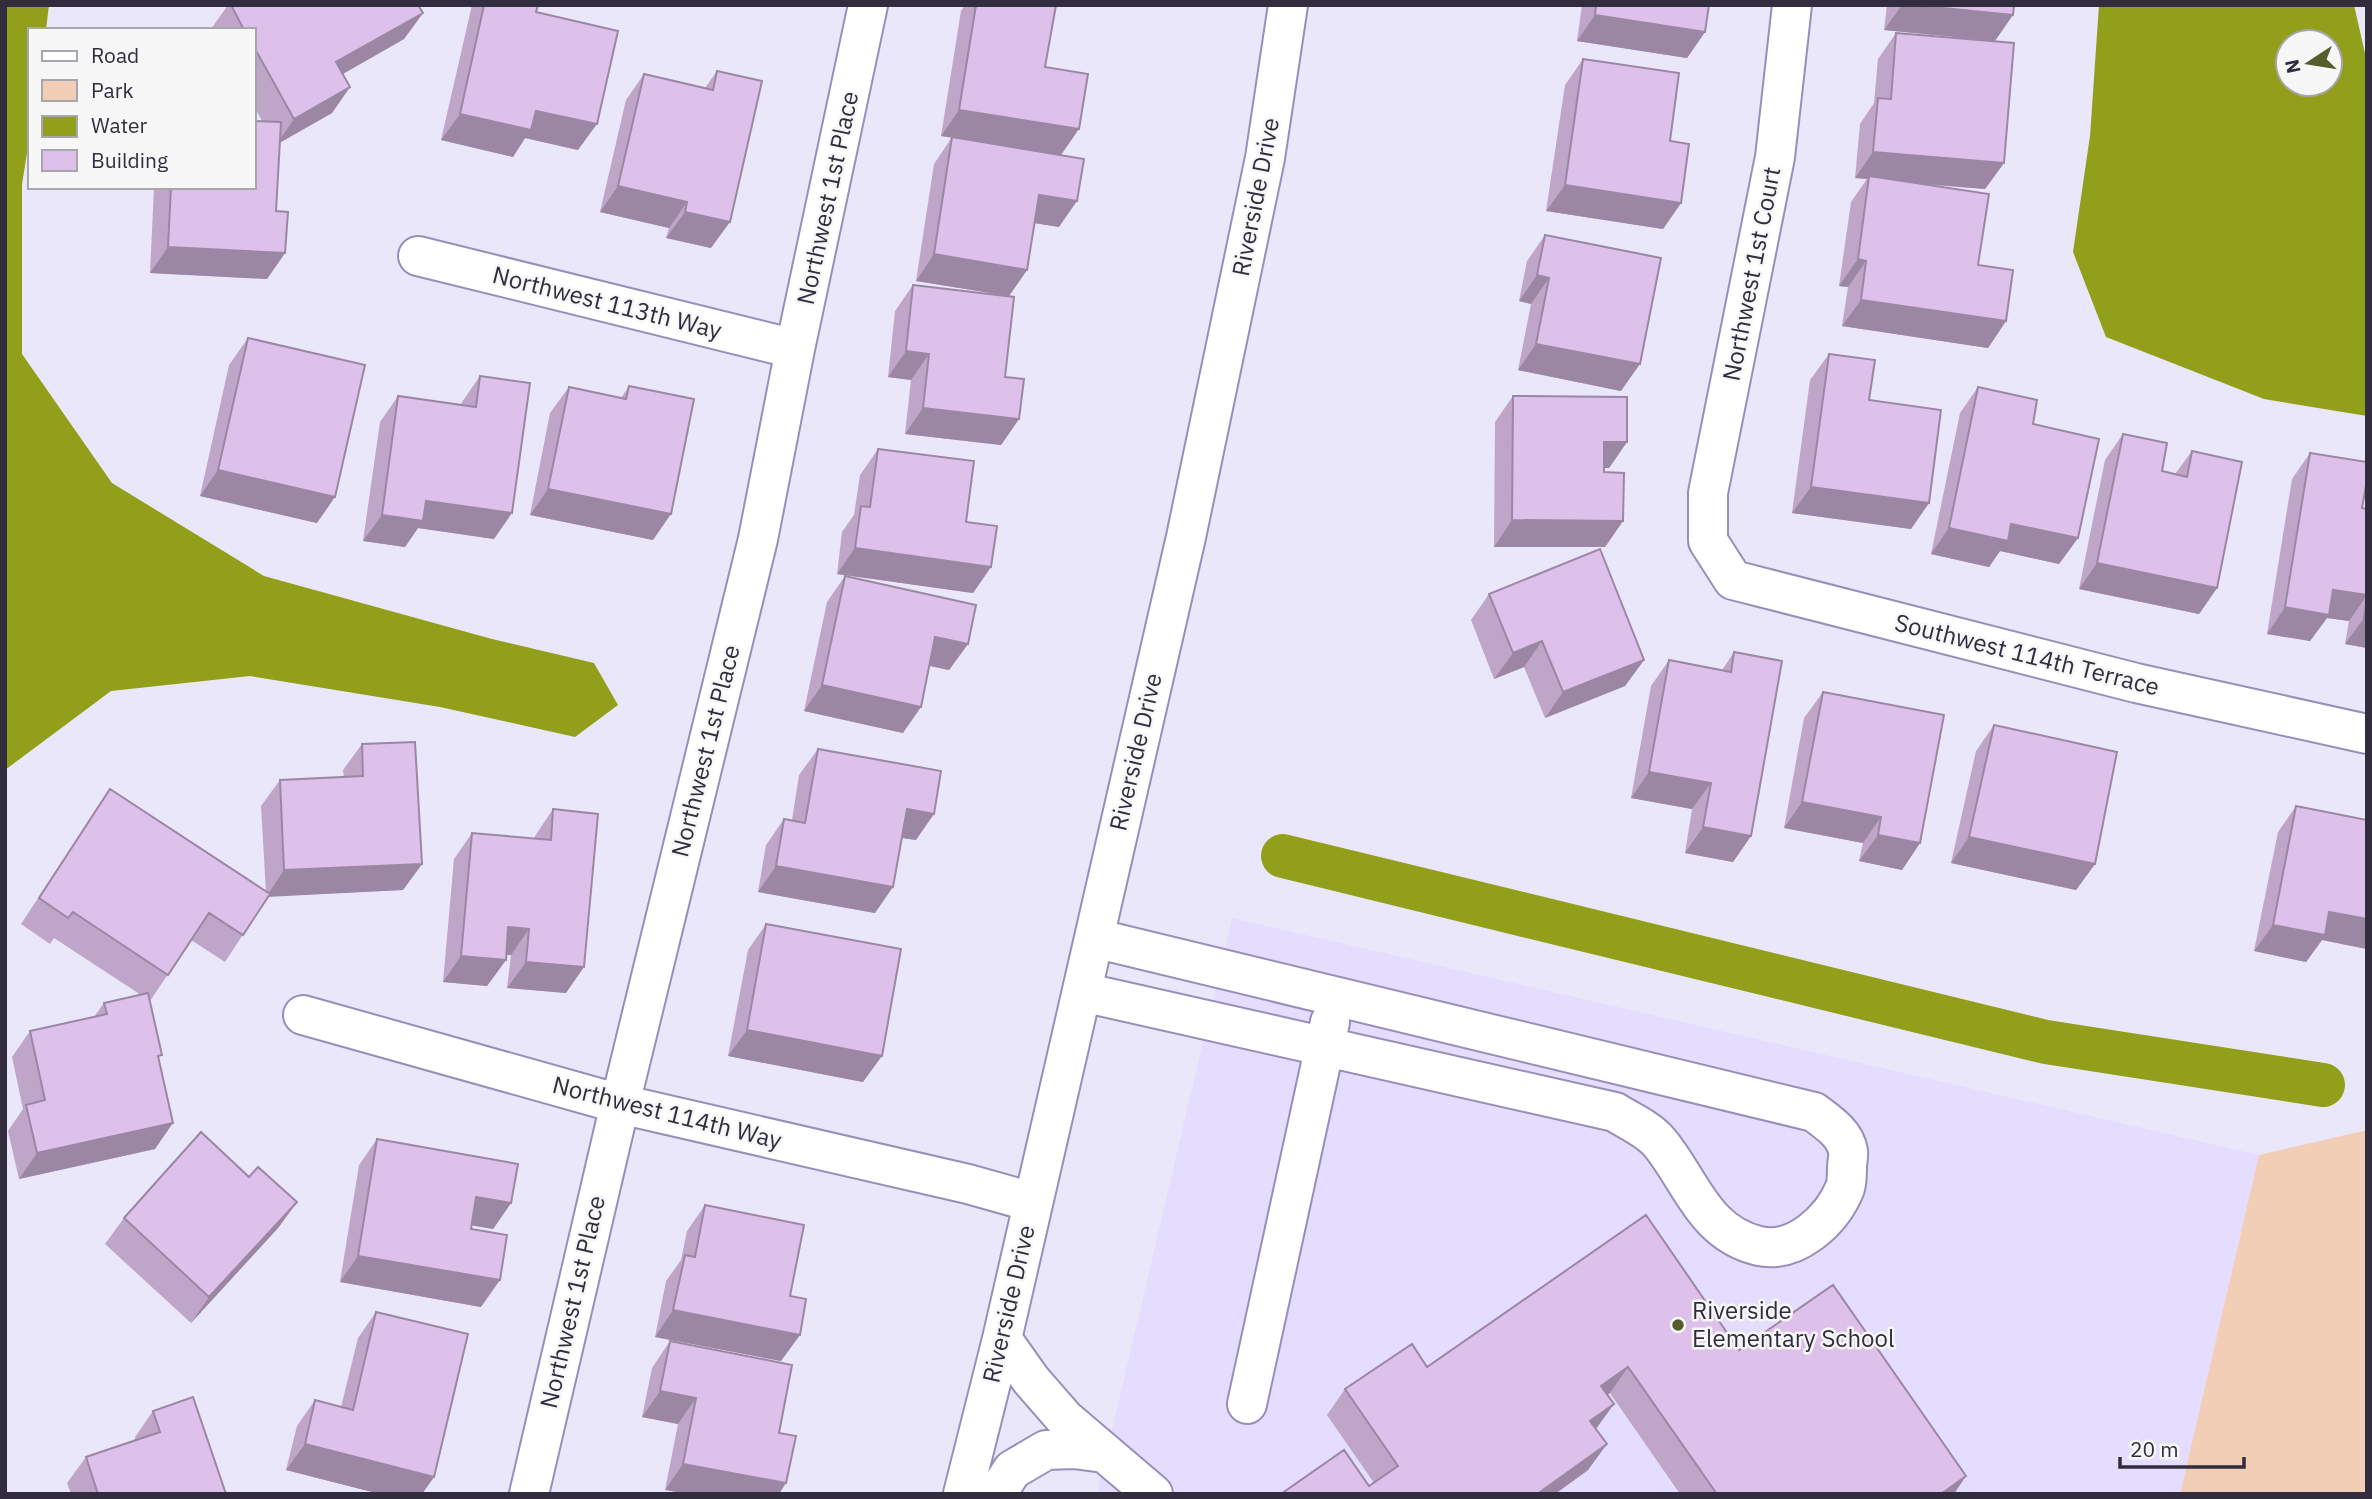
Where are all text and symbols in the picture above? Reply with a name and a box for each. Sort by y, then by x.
legend [28,28,256,189]
north arrow [2274,28,2344,98]
text: Road [91,41,139,69]
text: N [2279,57,2306,76]
text: Park [91,76,134,104]
street label: Northwest 1st Place [789,88,865,307]
text: Water [91,111,148,139]
street label: Riverside Drive [1224,115,1286,279]
text: Building [91,146,168,174]
street label: Northwest 1st Court [1715,164,1787,384]
street label: Northwest 113th Way [489,258,725,346]
street label: Southwest 114th Terrace [1892,606,2163,702]
street label: Northwest 1st Place [663,641,747,860]
street label: Riverside Drive [1101,670,1169,834]
street label: Northwest 114th Way [549,1068,785,1156]
street label: Northwest 1st Place [532,1192,612,1411]
street label: Riverside Drive [974,1222,1042,1386]
place label: Riverside Elementary School [1692,1294,1894,1354]
marker: Riverside Elementary School [1670,1317,1686,1333]
scale bar [2120,1426,2244,1470]
text: 20 m [2130,1435,2179,1463]

